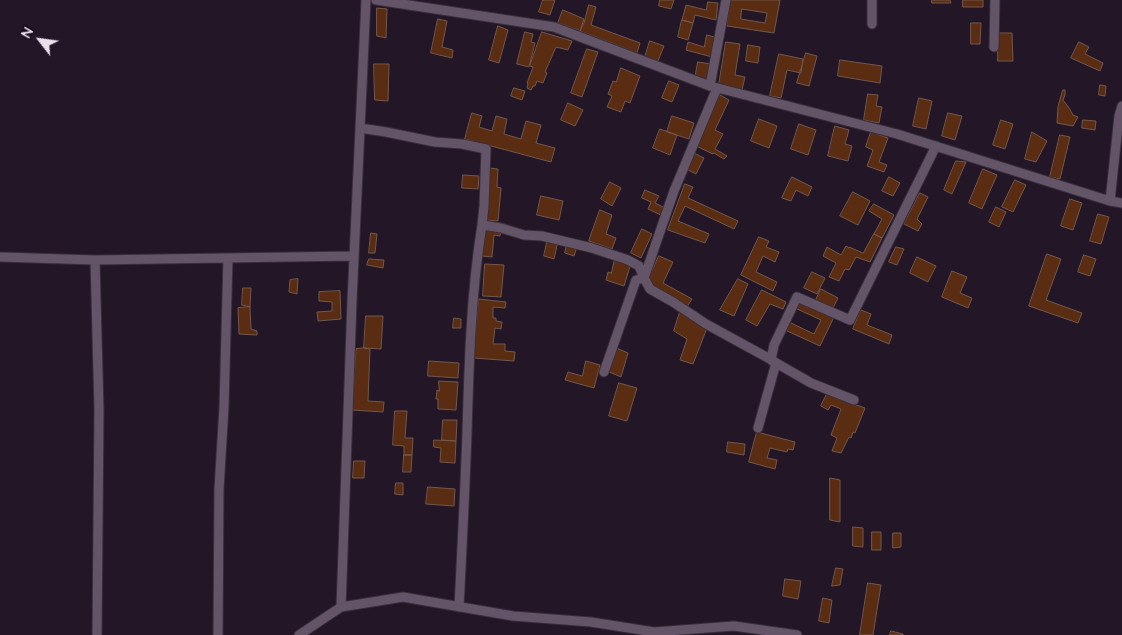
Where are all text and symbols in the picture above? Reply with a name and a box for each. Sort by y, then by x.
north arrow [15,15,65,65]
text: N [17,24,37,41]

